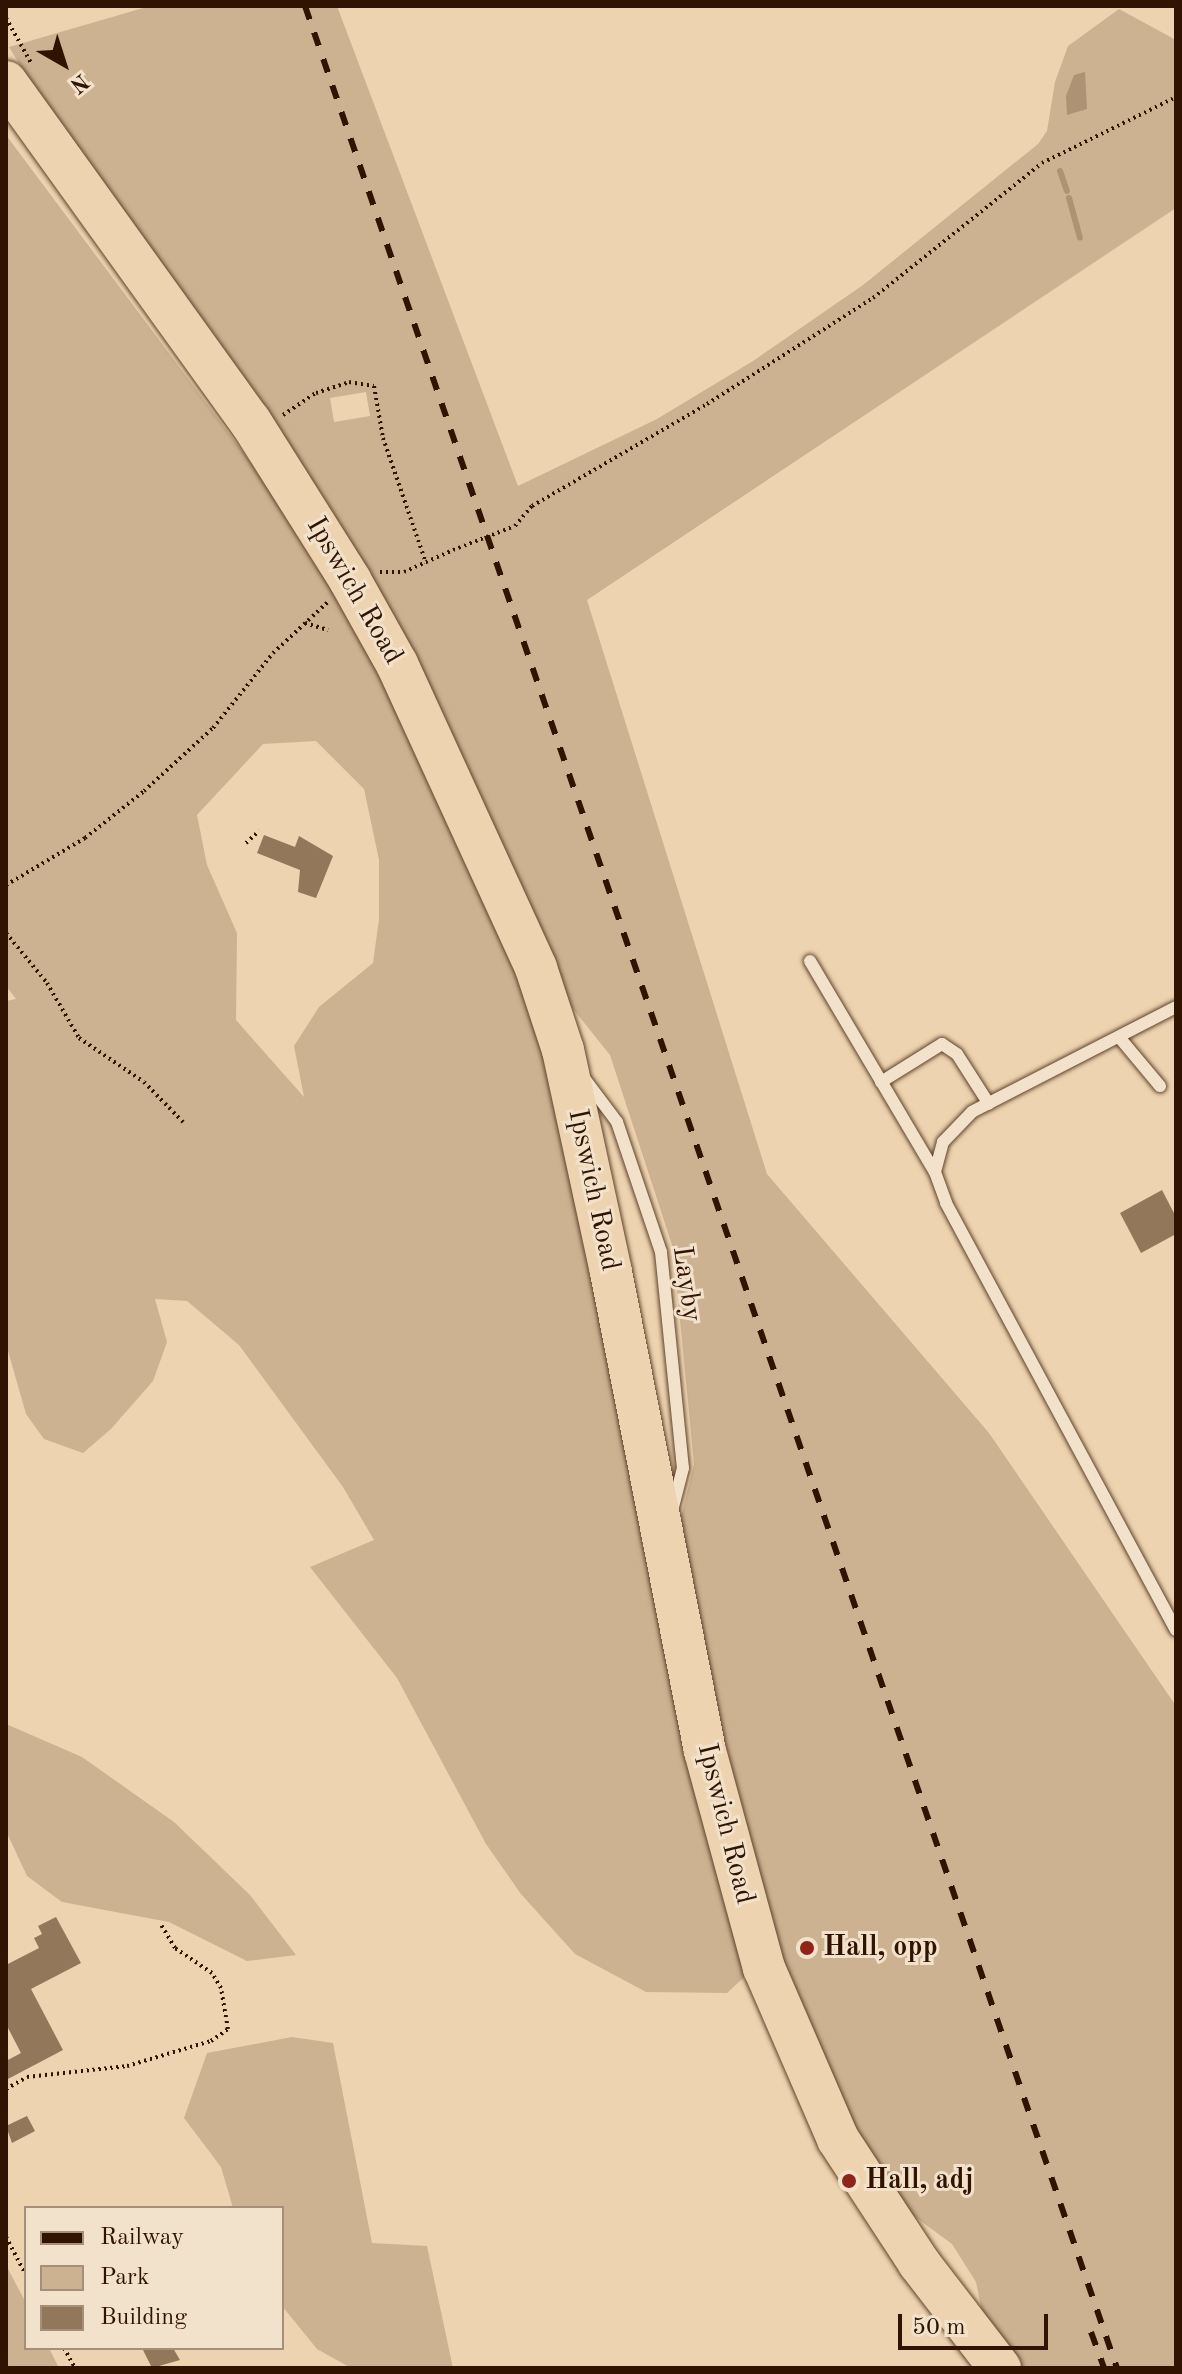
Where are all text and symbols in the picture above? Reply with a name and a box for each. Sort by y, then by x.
north arrow [24,24,104,104]
text: N [66,69,93,96]
street label: Ipswich Road [298,511,410,671]
street label: Ipswich Road [559,1106,627,1274]
street label: Layby [664,1244,708,1324]
street label: Ipswich Road [689,1740,761,1908]
place label: Hall, opp [823,1931,938,1965]
marker: Hall, opp [798,1939,816,1957]
place label: Hall, adj [865,2164,973,2198]
marker: Hall, adj [840,2172,858,2190]
legend [24,2206,284,2350]
text: Railway [100,2226,184,2250]
text: Park [100,2266,149,2290]
scale bar [902,2298,1052,2348]
text: Building [100,2306,187,2330]
text: 50 m [912,2316,966,2340]

